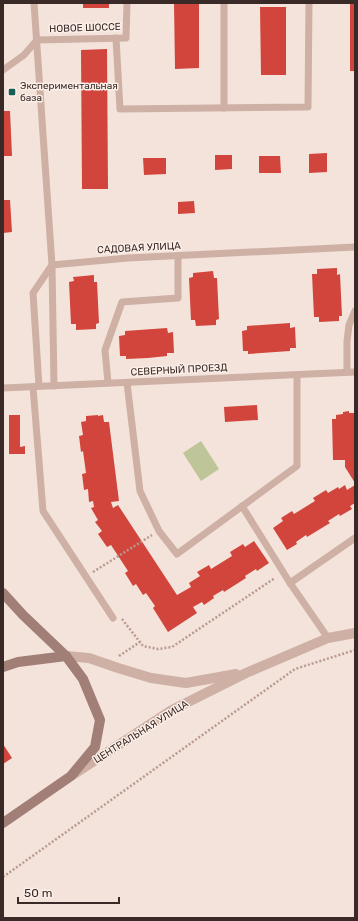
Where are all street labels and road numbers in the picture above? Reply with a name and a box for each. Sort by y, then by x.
street label: НОВОЕ ШОССЕ [49,21,121,35]
street label: САДОВАЯ УЛИЦА [97,240,181,256]
street label: СЕВЕРНЫЙ ПРОЕЗД [130,361,228,379]
street label: ЦЕНТРАЛЬНАЯ УЛИЦА [91,698,191,766]

